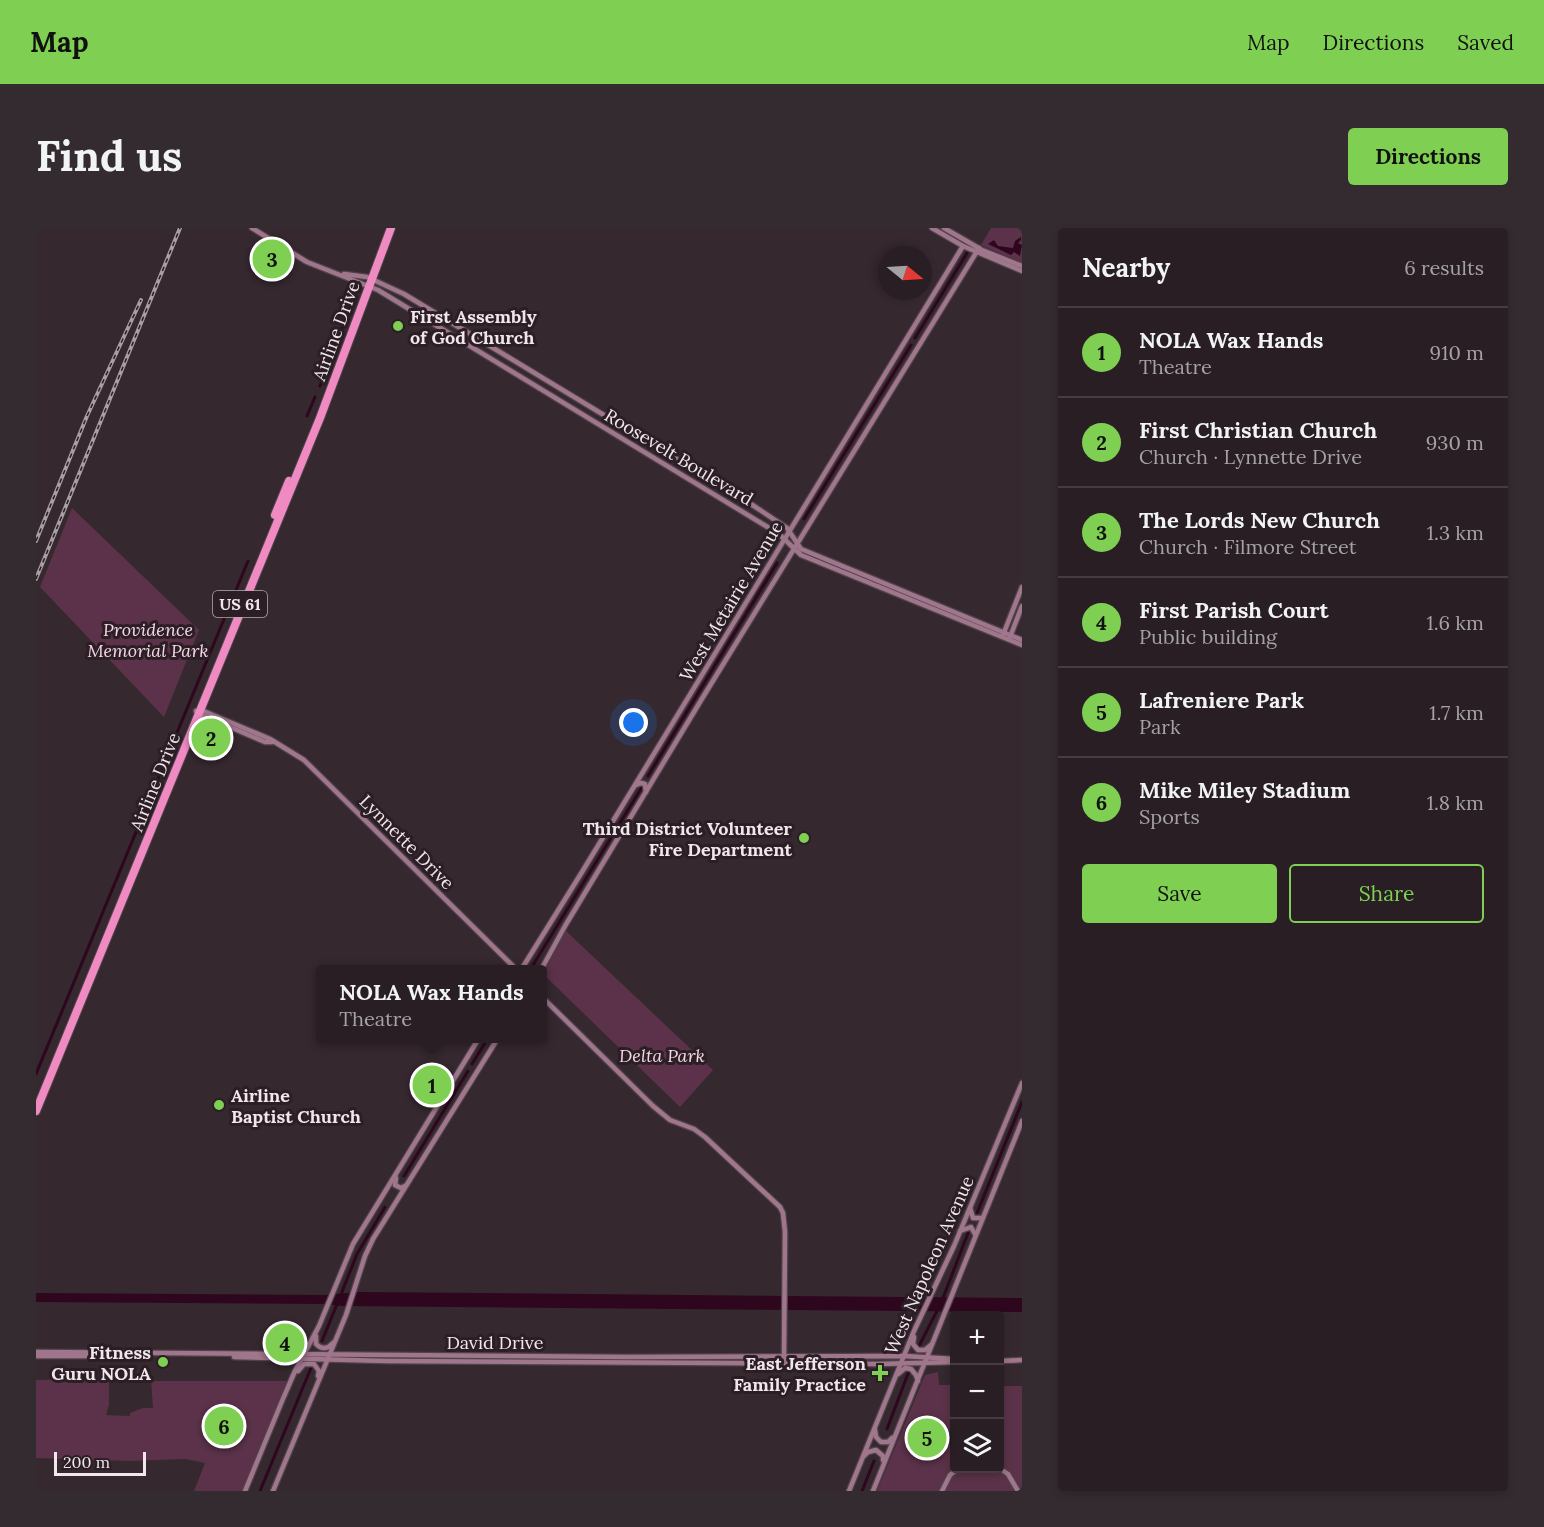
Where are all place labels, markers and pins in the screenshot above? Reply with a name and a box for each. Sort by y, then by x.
pin: 3 [252,237,292,282]
place label: First Assembly of God Church [410,305,537,349]
marker: First Assembly of God Church [391,319,405,333]
pin: 2 [192,716,231,760]
place label: Third District Volunteer Fire Department [583,817,793,861]
marker: Third District Volunteer Fire Department [797,831,811,845]
pin: 1 [412,1062,452,1108]
place label: Airline Baptist Church [231,1084,361,1128]
marker: Airline Baptist Church [212,1098,226,1112]
pin: 4 [266,1320,304,1366]
place label: Fitness Guru NOLA [51,1341,151,1385]
place label: East Jefferson Family Practice [733,1352,867,1396]
marker: Fitness Guru NOLA [156,1355,170,1369]
marker: East Jefferson Family Practice [871,1364,889,1382]
pin: 6 [204,1404,243,1448]
pin: 5 [908,1416,946,1460]

